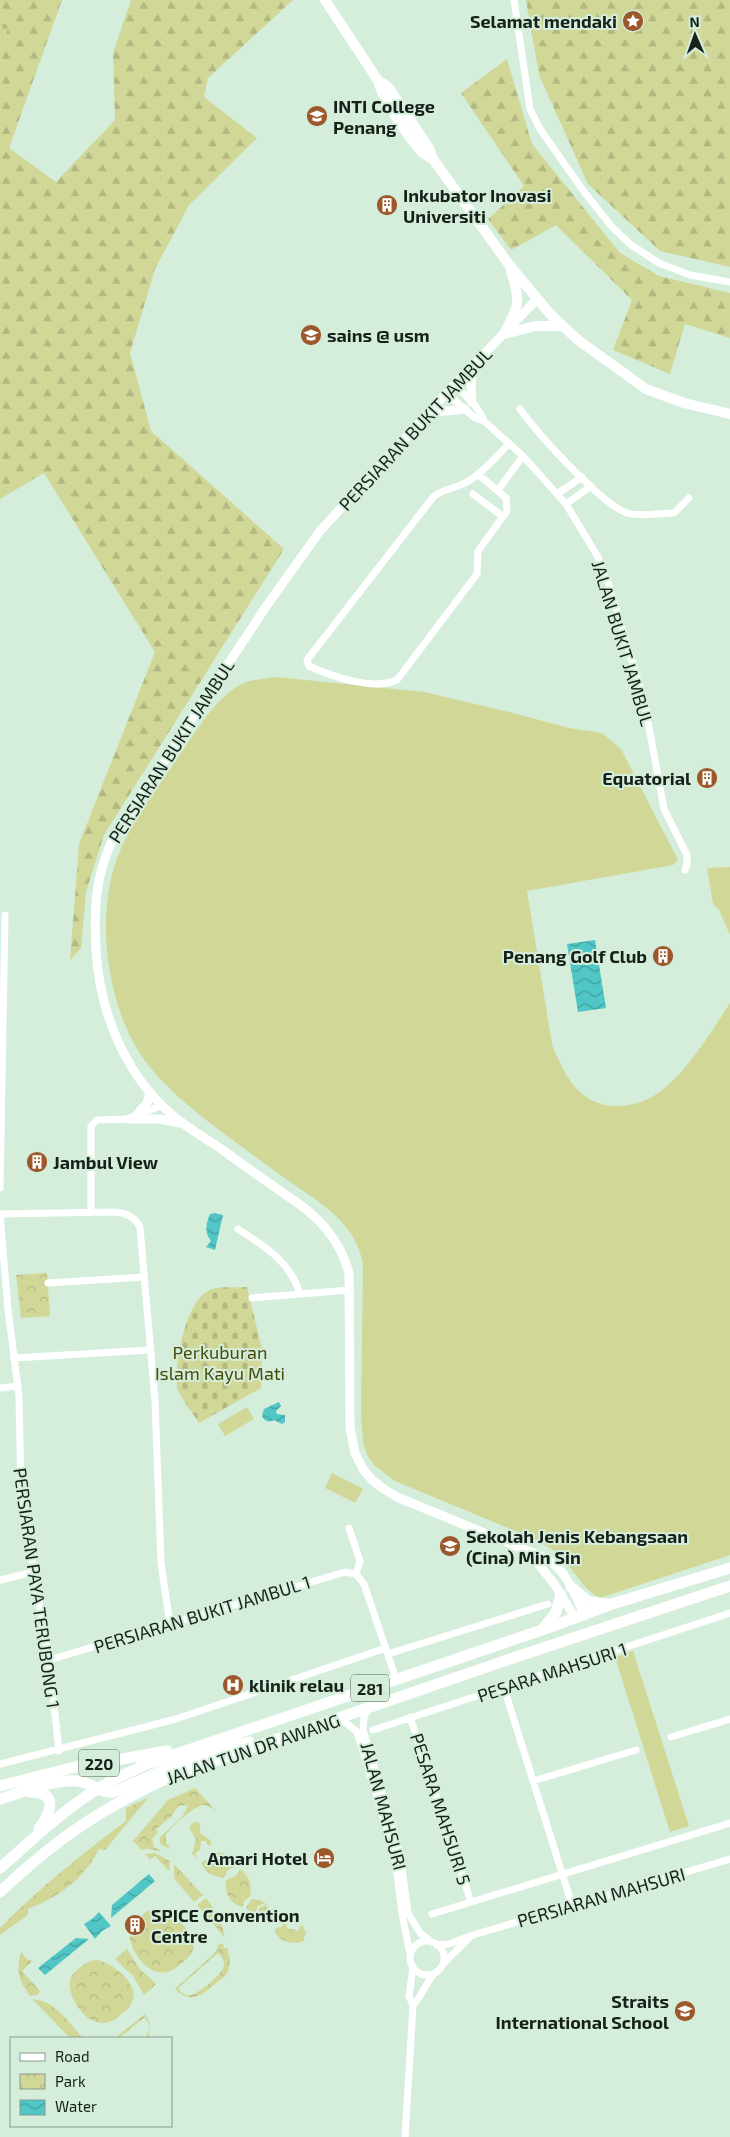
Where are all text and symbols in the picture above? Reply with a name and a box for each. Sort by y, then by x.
place icon: Selamat mendaki [621,9,645,33]
place label: Selamat mendaki [470,10,617,32]
north arrow [670,10,720,60]
text: N [689,13,700,30]
place label: INTI College Penang [333,95,435,138]
school or university icon: INTI College Penang [305,104,329,128]
place label: Inkubator Inovasi Universiti [403,184,551,227]
building icon: Inkubator Inovasi Universiti [375,193,399,217]
school or university icon: sains @ usm [299,323,323,347]
place label: sains @ usm [327,324,430,346]
street label: PERSIARAN BUKIT JAMBUL [334,343,496,515]
street label: JALAN BUKIT JAMBUL [587,557,659,729]
street label: PERSIARAN BUKIT JAMBUL [103,655,239,847]
building icon: Equatorial [695,766,719,790]
place label: Equatorial [602,767,691,789]
building icon: Penang Golf Club [651,944,675,968]
place label: Penang Golf Club [503,945,647,967]
building icon: Jambul View [25,1150,49,1174]
place label: Jambul View [53,1151,159,1173]
park label: Perkuburan Islam Kayu Mati [155,1341,285,1384]
street label: PERSIARAN PAYA TERUBONG 1 [9,1466,65,1710]
place label: Sekolah Jenis Kebangsaan (Cina) Min Sin [466,1525,688,1568]
school or university icon: Sekolah Jenis Kebangsaan (Cina) Min Sin [438,1534,462,1558]
street label: PERSIARAN BUKIT JAMBUL 1 [91,1571,313,1657]
street label: PESARA MAHSURI 1 [474,1637,630,1707]
hospital icon: klinik relau [221,1673,245,1697]
place label: klinik relau [249,1674,344,1696]
road number: 281 [351,1675,389,1702]
street label: JALAN TUN DR AWANG [163,1709,343,1789]
street label: PESARA MAHSURI 5 [406,1730,476,1888]
street label: JALAN MAHSURI [356,1740,412,1872]
road number: 220 [79,1750,119,1776]
hotel icon: Amari Hotel [312,1846,336,1870]
place label: Amari Hotel [207,1847,308,1869]
street label: PERSIARAN MAHSURI [514,1862,688,1932]
place label: SPICE Convention Centre [151,1904,300,1947]
building icon: SPICE Convention Centre [123,1913,147,1937]
place label: Straits International School [496,1990,669,2033]
school or university icon: Straits International School [673,1999,697,2023]
legend [10,2037,172,2127]
text: Road [55,2047,90,2065]
text: Park [55,2072,86,2090]
text: Water [55,2097,97,2115]

